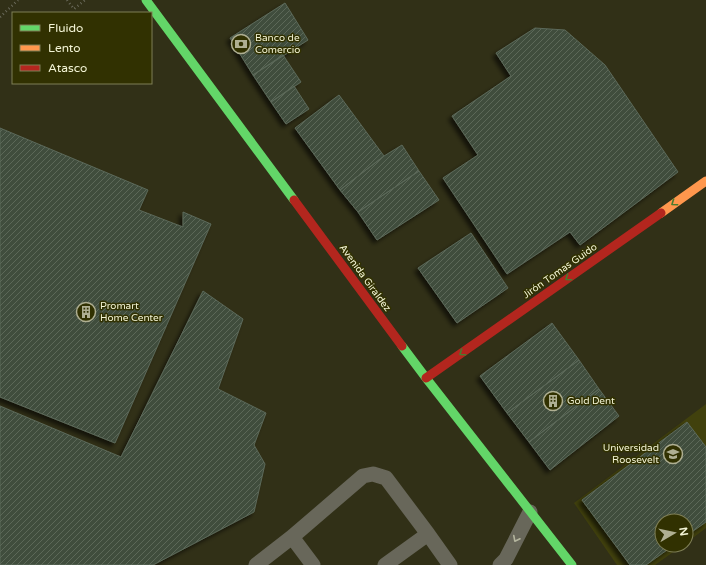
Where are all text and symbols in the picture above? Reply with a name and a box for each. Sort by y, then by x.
legend [12,12,152,84]
text: Fluido [48,21,83,35]
place label: Banco de Comercio [255,32,300,56]
bank icon: Banco de Comercio [230,33,252,55]
text: Lento [48,41,81,55]
text: Atasco [48,61,87,75]
one-way arrow [671,198,678,206]
street label: Jirón Tomas Guido [521,241,599,301]
street label: Avenida Giraldez [337,242,393,314]
one-way arrow [565,273,572,281]
place label: Promart Home Center [100,300,163,324]
building icon: Promart Home Center [75,301,97,323]
one-way arrow [459,348,466,355]
building icon: Gold Dent [542,390,564,412]
place label: Gold Dent [567,395,615,407]
place label: Universidad Roosevelt [603,442,659,466]
school or university icon: Universidad Roosevelt [662,443,684,465]
north arrow [654,513,694,553]
text: N [676,526,690,537]
one-way arrow [513,535,521,542]

